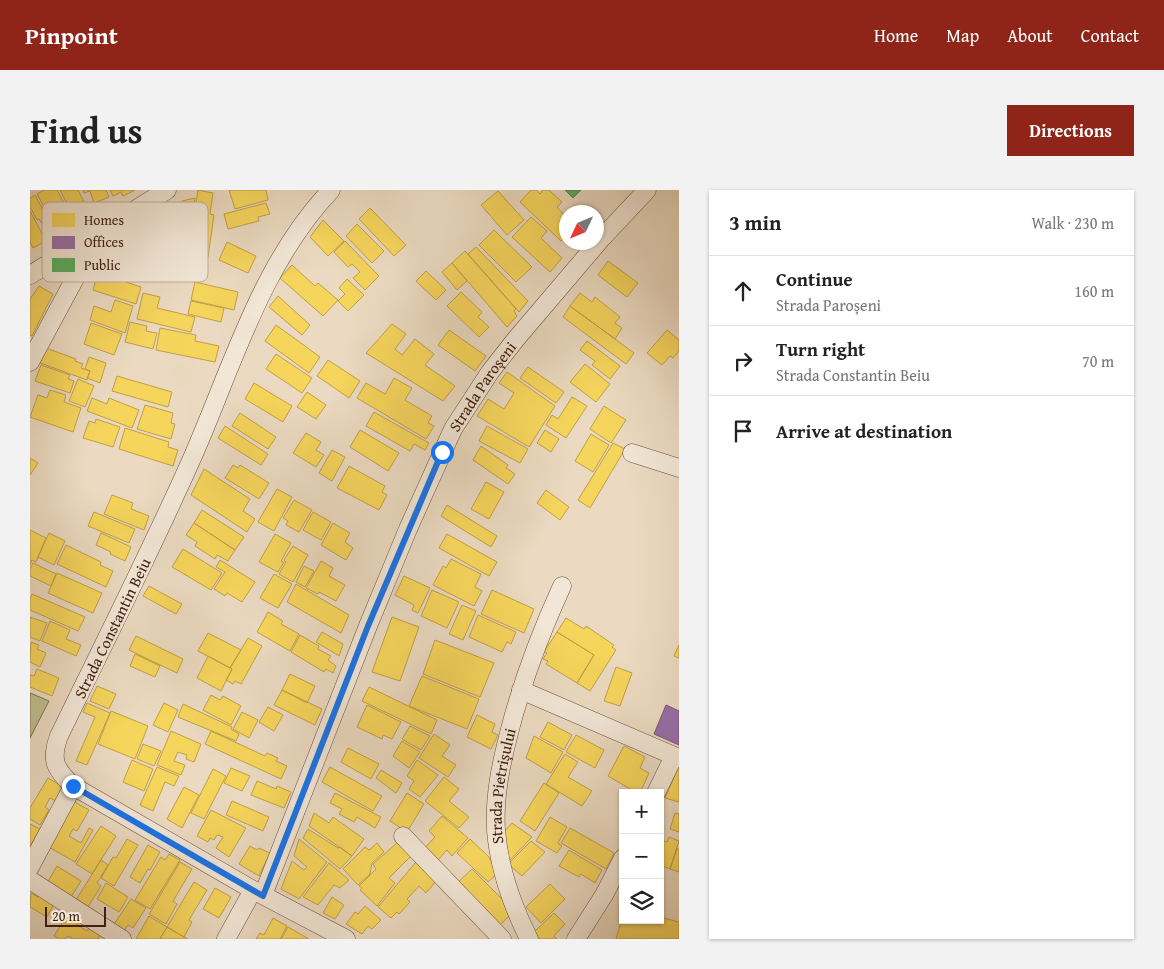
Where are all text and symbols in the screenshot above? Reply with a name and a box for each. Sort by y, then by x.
text: Pinpoint [25,18,118,53]
text: Home [874,22,918,49]
text: Map [946,22,979,49]
text: About [1007,22,1053,49]
text: Contact [1081,22,1139,49]
text: Find us [30,105,143,156]
button: Directions [1007,105,1134,156]
legend [42,202,208,282]
north arrow [559,205,604,250]
text: 3 min [729,207,781,238]
text: Homes [84,210,124,230]
text: Walk · 230 m [1031,211,1114,235]
text: Offices [84,232,124,252]
text: Public [84,255,120,275]
text: Continue [776,265,853,293]
icon: ahead [729,277,757,305]
text: 160 m [1074,279,1114,303]
text: Strada Paroșeni [776,293,881,317]
text: Turn right [776,335,865,363]
street label: Strada Paroșeni [442,336,522,436]
icon: right [729,347,757,375]
text: 70 m [1082,349,1114,373]
text: Strada Constantin Beiu [776,363,930,387]
icon: arrive [729,417,757,445]
text: Arrive at destination [776,417,952,445]
route start [431,441,454,464]
street label: Strada Constantin Beiu [67,553,157,702]
street label: Strada Pietrișului [484,725,522,846]
route end [62,775,85,798]
map controls [619,789,664,924]
button: + [619,789,664,834]
button: − [619,834,664,879]
button: layers [619,879,664,924]
scale bar [45,904,106,927]
text: 20 m [52,906,80,926]

